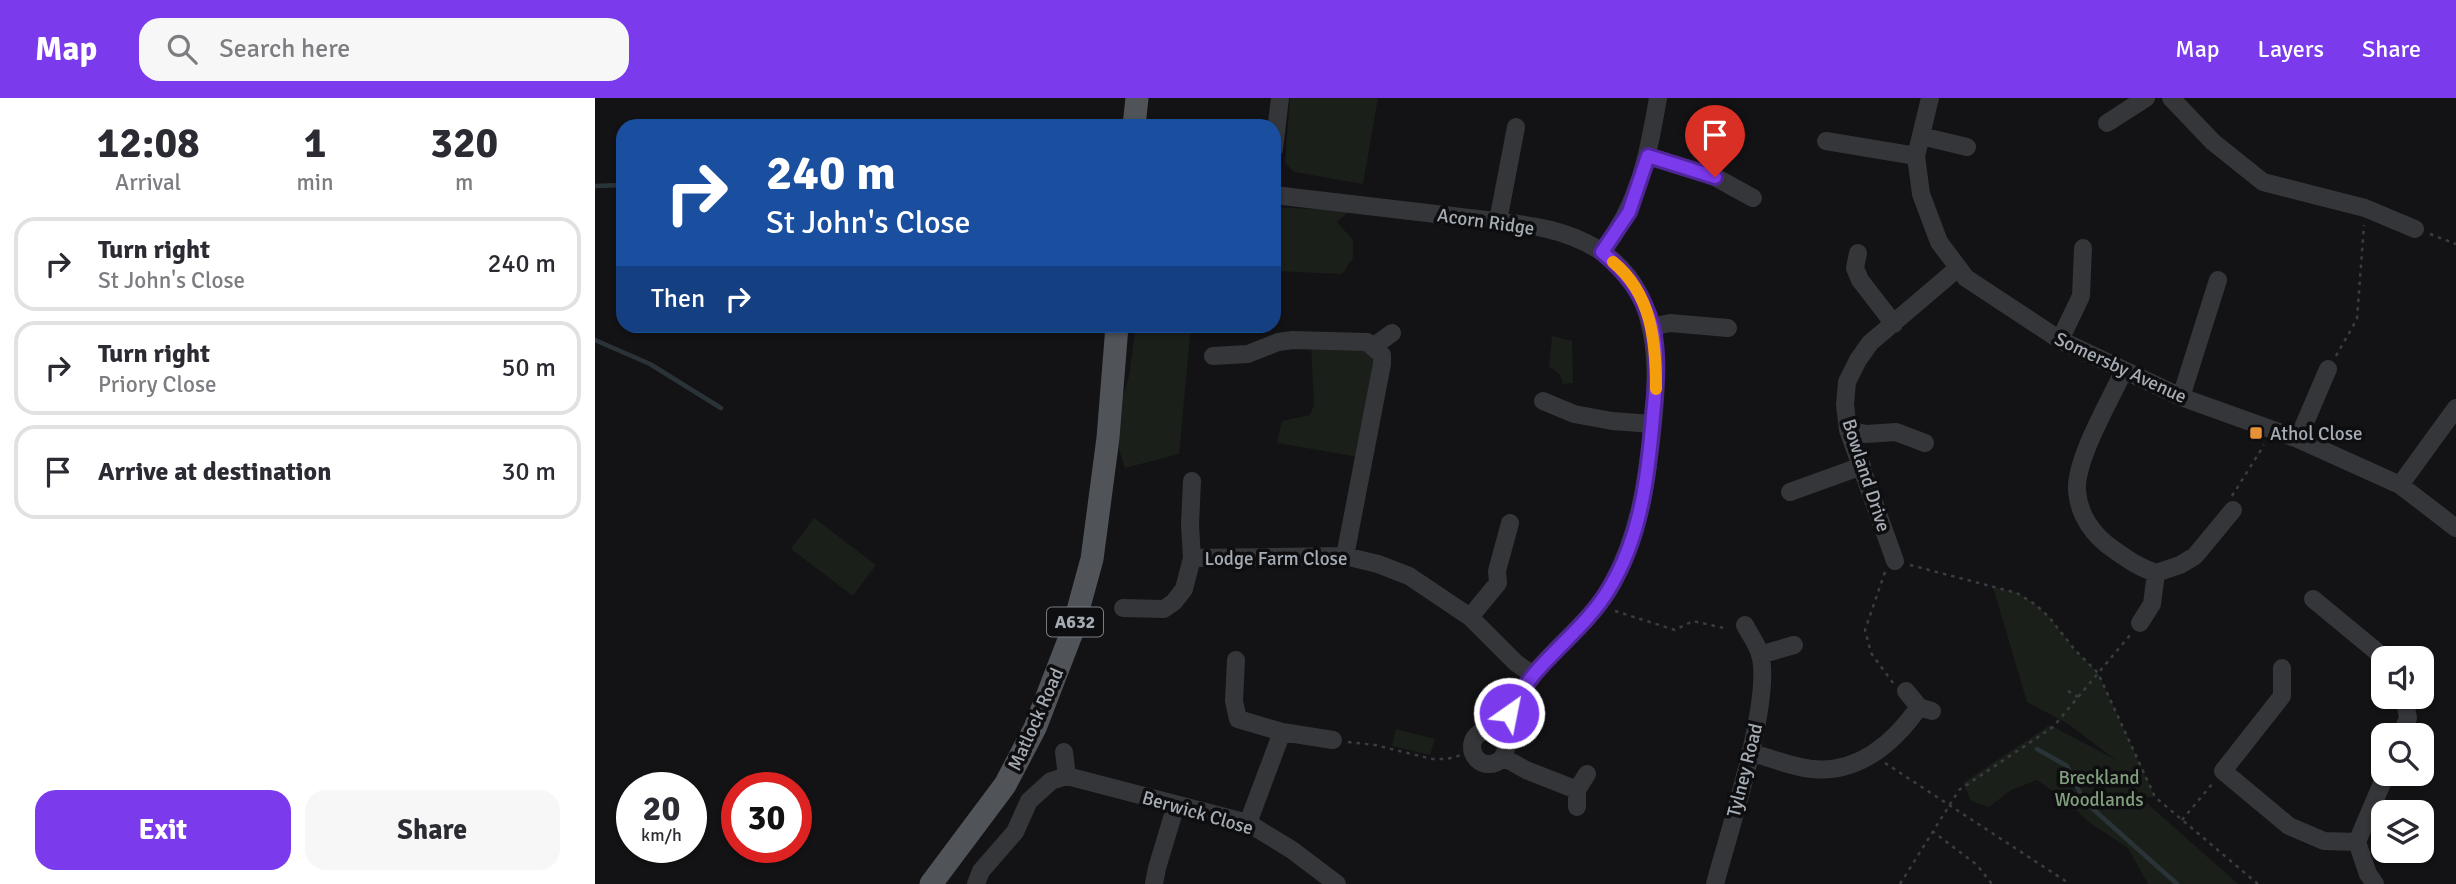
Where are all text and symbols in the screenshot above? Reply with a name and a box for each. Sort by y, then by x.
search box [139,18,629,81]
text: Map [35,29,97,70]
icon: search [163,30,201,68]
text: Search here [219,33,350,65]
text: Map [2175,34,2220,64]
text: Layers [2258,34,2324,64]
text: Share [2362,34,2421,64]
pin [1685,105,1745,177]
icon: arrive [1696,116,1734,154]
text: 12:08 [97,118,200,169]
text: 1 [304,118,326,169]
text: 320 [430,118,498,169]
text: 240 m [766,143,896,203]
icon: right [651,147,742,238]
text: Arrival [115,168,181,197]
text: min [296,168,334,197]
text: m [455,168,473,197]
text: St John's Close [766,203,971,242]
street label: Acorn Ridge [1436,203,1536,241]
text: Turn right [98,234,210,266]
icon: right [39,245,77,283]
text: 240 m [487,248,556,280]
text: St John's Close [98,266,245,295]
icon: right [719,280,757,318]
text: Then [651,283,705,315]
street label: Somersby Avenue [2051,327,2190,409]
text: Turn right [98,338,210,370]
icon: right [39,349,77,387]
text: 50 m [501,352,556,384]
text: Priory Close [98,370,217,399]
street label: Bowland Drive [1837,416,1896,535]
place label: Athol Close [2270,422,2362,446]
marker: Athol Close [2248,425,2264,441]
icon: arrive [39,453,77,491]
text: Arrive at destination [98,456,331,488]
text: 30 m [501,456,556,488]
street label: Lodge Farm Close [1205,547,1347,571]
road number: A632 [1047,608,1103,636]
map controls [2371,646,2434,863]
button: sound [2371,646,2434,709]
street label: Matlock Road [1003,664,1069,775]
position arrow [1472,676,1546,750]
street label: Tylney Road [1722,721,1768,820]
button: search [2371,723,2434,786]
park label: Breckland Woodlands [2054,766,2144,812]
speed limit sign: 30 [721,772,812,863]
street label: Berwick Close [1139,786,1256,840]
text: 20 [643,787,680,830]
button: Exit [35,790,291,870]
button: Share [305,790,560,870]
button: layers [2371,800,2434,863]
text: km/h [641,824,682,846]

